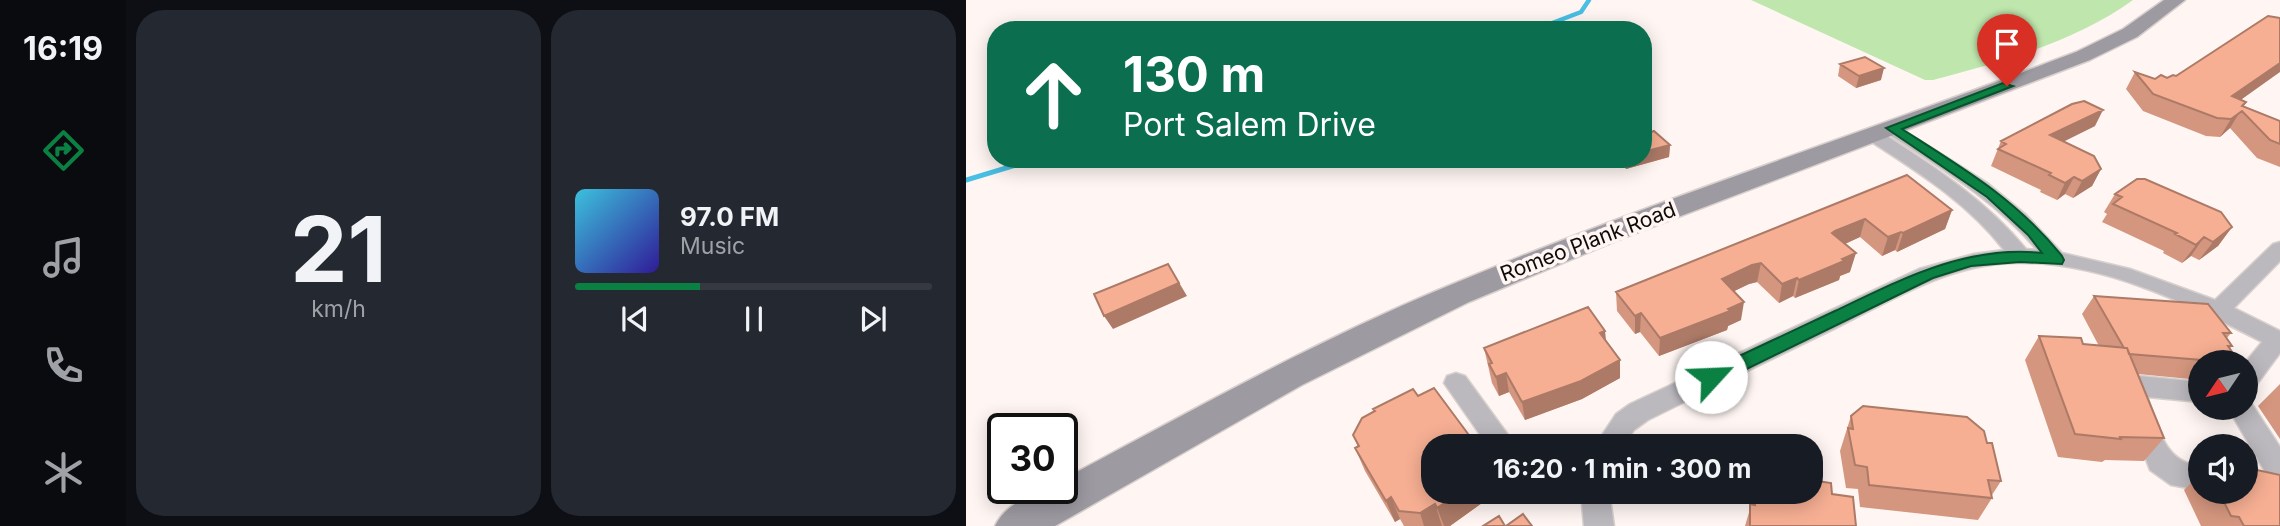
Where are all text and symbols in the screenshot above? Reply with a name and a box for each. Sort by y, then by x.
pin [1977,14,2037,86]
icon: arrive [1988,25,2026,63]
text: 16:19 [23,29,103,68]
text: 130 m [1123,45,1265,104]
icon: ahead [1008,49,1099,140]
text: Port Salem Drive [1123,105,1376,144]
icon: directions [39,126,88,175]
text: 21 [290,194,387,304]
street label: Romeo Plank Road [1497,197,1679,286]
text: 97.0 FM [680,201,779,232]
text: Music [680,232,745,260]
icon: music [39,233,88,282]
text: km/h [311,295,366,323]
icon: previous [616,300,654,338]
icon: pause [735,300,773,338]
icon: next [854,300,892,338]
position arrow [1674,340,1748,414]
icon: phone [39,341,88,390]
north arrow [2188,350,2258,420]
map controls [2188,350,2258,504]
speed limit sign: 30 [987,413,1078,504]
button: sound [2188,434,2258,504]
icon: climate [39,448,88,497]
text: 16:20 · 1 min · 300 m [1493,453,1751,484]

